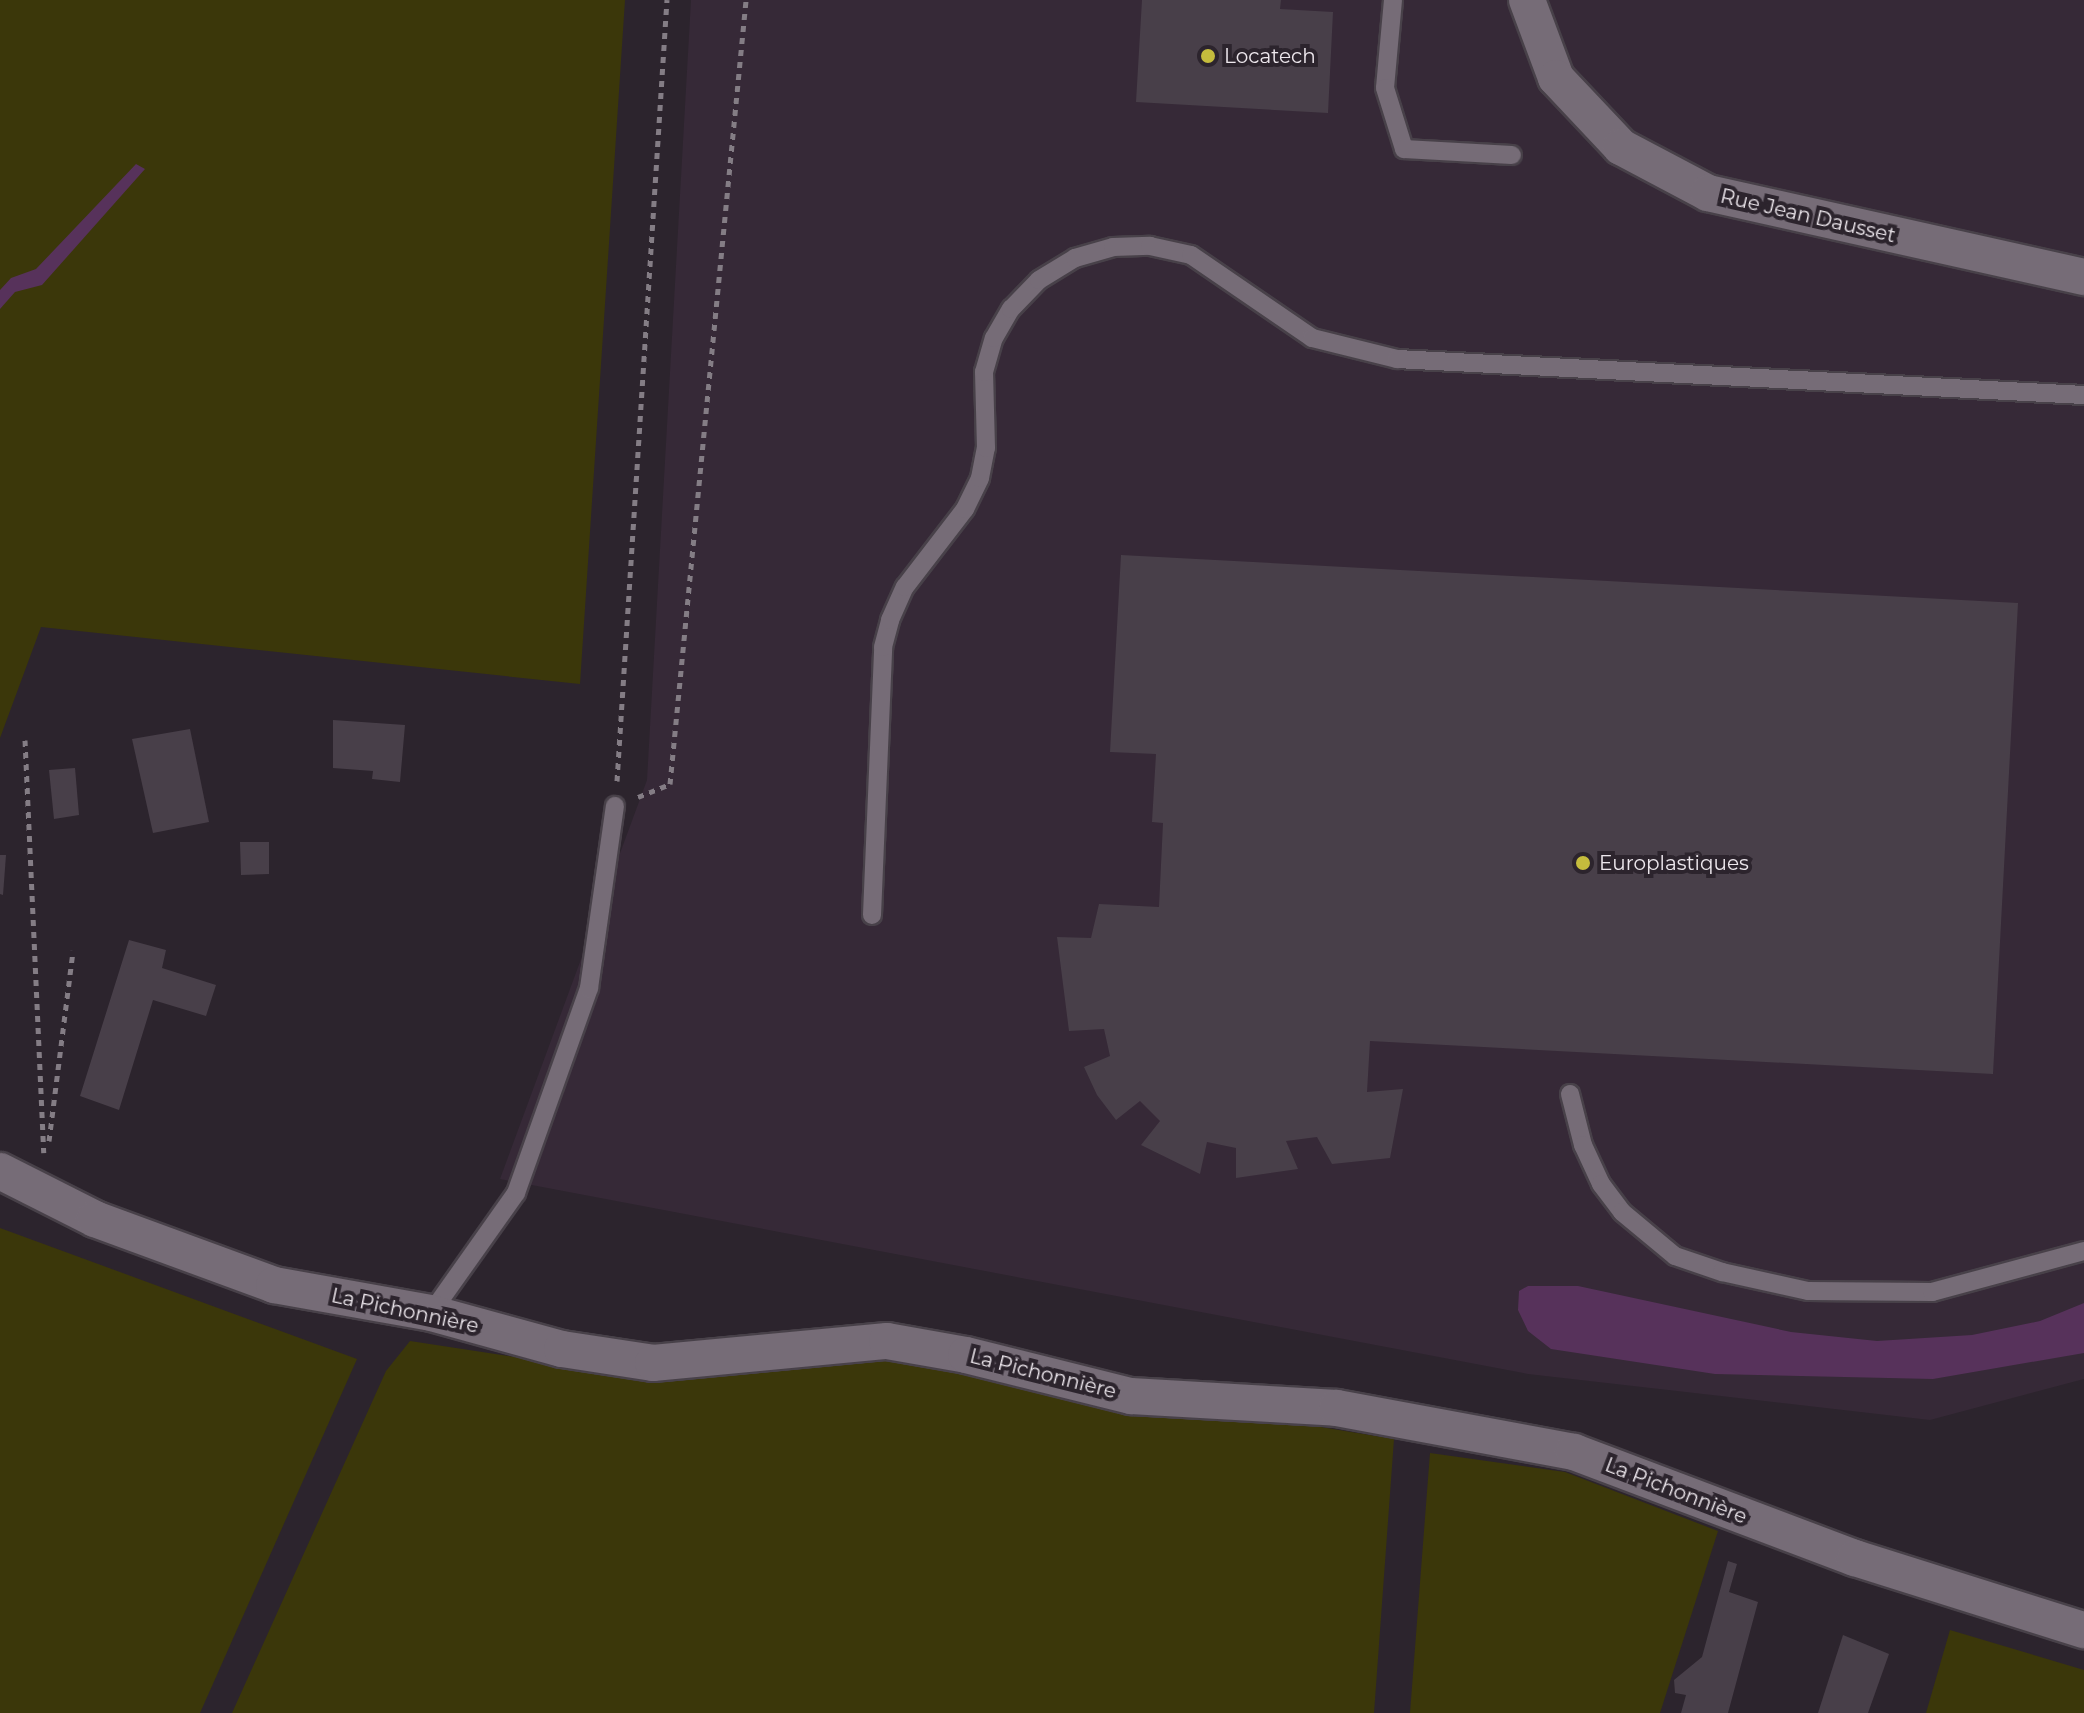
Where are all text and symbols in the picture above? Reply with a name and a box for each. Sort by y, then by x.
place label: Locatech [1224,44,1316,68]
marker: Locatech [1199,47,1217,65]
street label: Rue Jean Dausset [1718,184,1898,248]
place label: Europlastiques [1599,851,1749,875]
marker: Europlastiques [1574,854,1592,872]
street label: La Pichonnière [329,1284,481,1338]
street label: La Pichonnière [967,1344,1119,1404]
street label: La Pichonnière [1602,1453,1750,1529]

